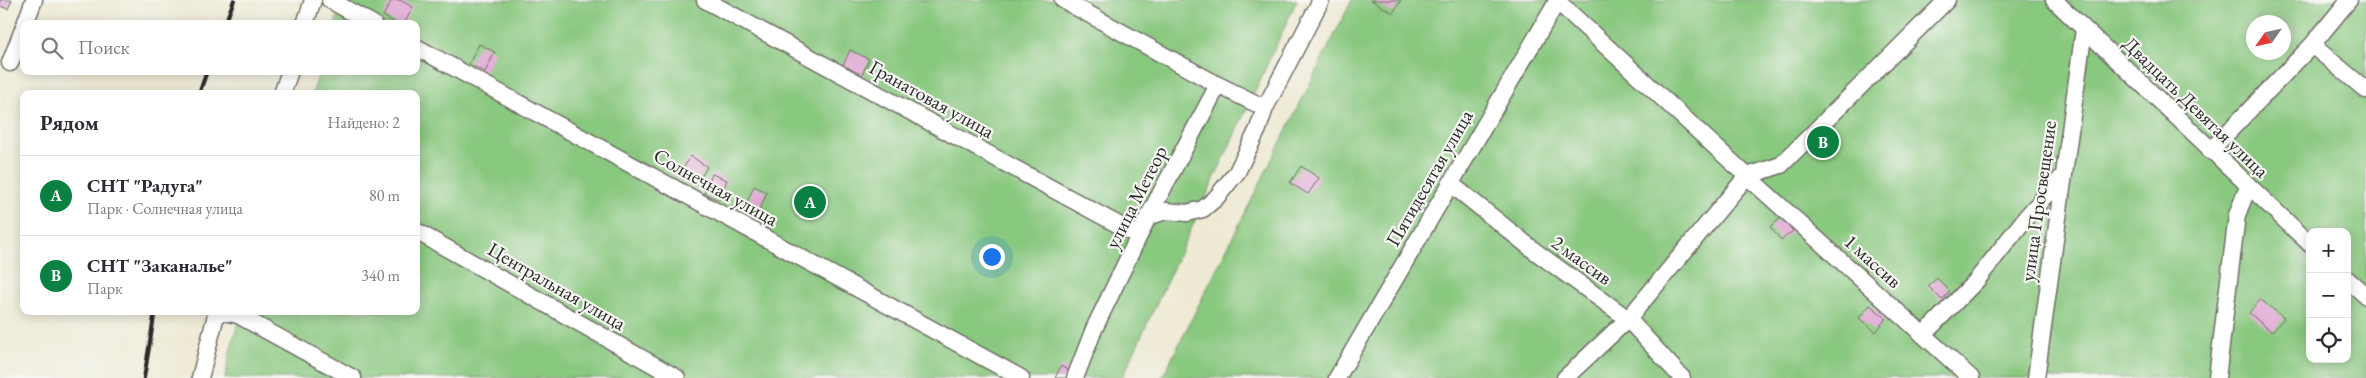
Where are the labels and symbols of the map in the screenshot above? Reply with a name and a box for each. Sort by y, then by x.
north arrow [2246,15,2291,60]
street label: Двадцать Девятая улица [2117,31,2275,183]
street label: Гранатовая улица [865,54,999,144]
street label: Пятидесятая улица [1379,105,1479,251]
street label: улица Просвещение [2014,119,2062,283]
pin: B [1807,123,1839,161]
street label: улица Метеор [1099,141,1173,253]
street label: Солнечная улица [649,142,783,232]
pin: A [794,183,826,221]
street label: 1 массив [1839,228,1907,294]
street label: 2 массив [1547,229,1617,291]
street label: Центральная улица [483,236,631,336]
your location [979,244,1005,270]

